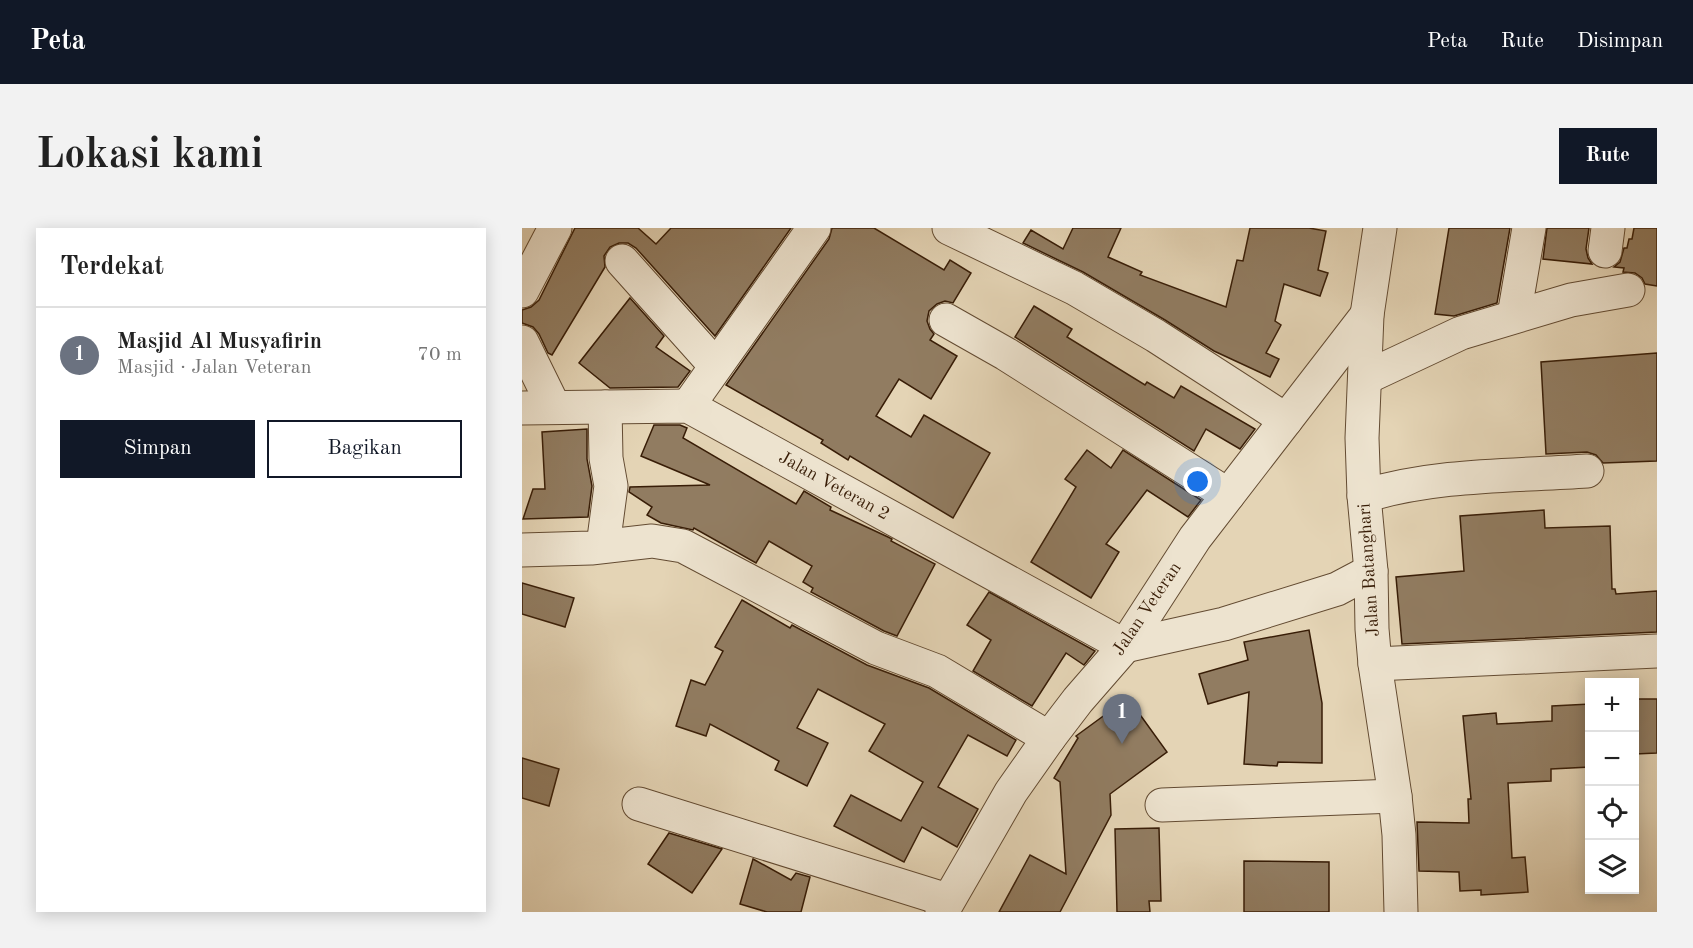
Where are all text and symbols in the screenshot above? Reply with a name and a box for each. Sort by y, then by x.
text: Peta [30,28,86,56]
text: Peta [1427,31,1468,52]
text: Rute [1501,31,1544,52]
text: Disimpan [1577,31,1663,52]
button: Rute [1559,128,1657,184]
text: Lokasi kami [36,135,263,177]
text: Terdekat [60,254,164,280]
text: Masjid Al Musyafirin [117,331,322,353]
text: 1 [74,345,85,365]
text: 70 m [417,345,462,365]
text: Masjid · Jalan Veteran [117,358,312,378]
button: Simpan [60,420,255,478]
button: Bagikan [267,420,462,478]
street label: Jalan Veteran 2 [776,448,892,524]
your location [1183,467,1212,496]
street label: Jalan Batanghari [1355,502,1383,637]
street label: Jalan Veteran [1109,559,1185,659]
map controls [1585,678,1639,894]
button: + [1585,678,1639,732]
pin: 1 [1102,694,1142,744]
button: − [1585,732,1639,786]
button: locate [1585,786,1639,840]
button: layers [1585,840,1639,894]

